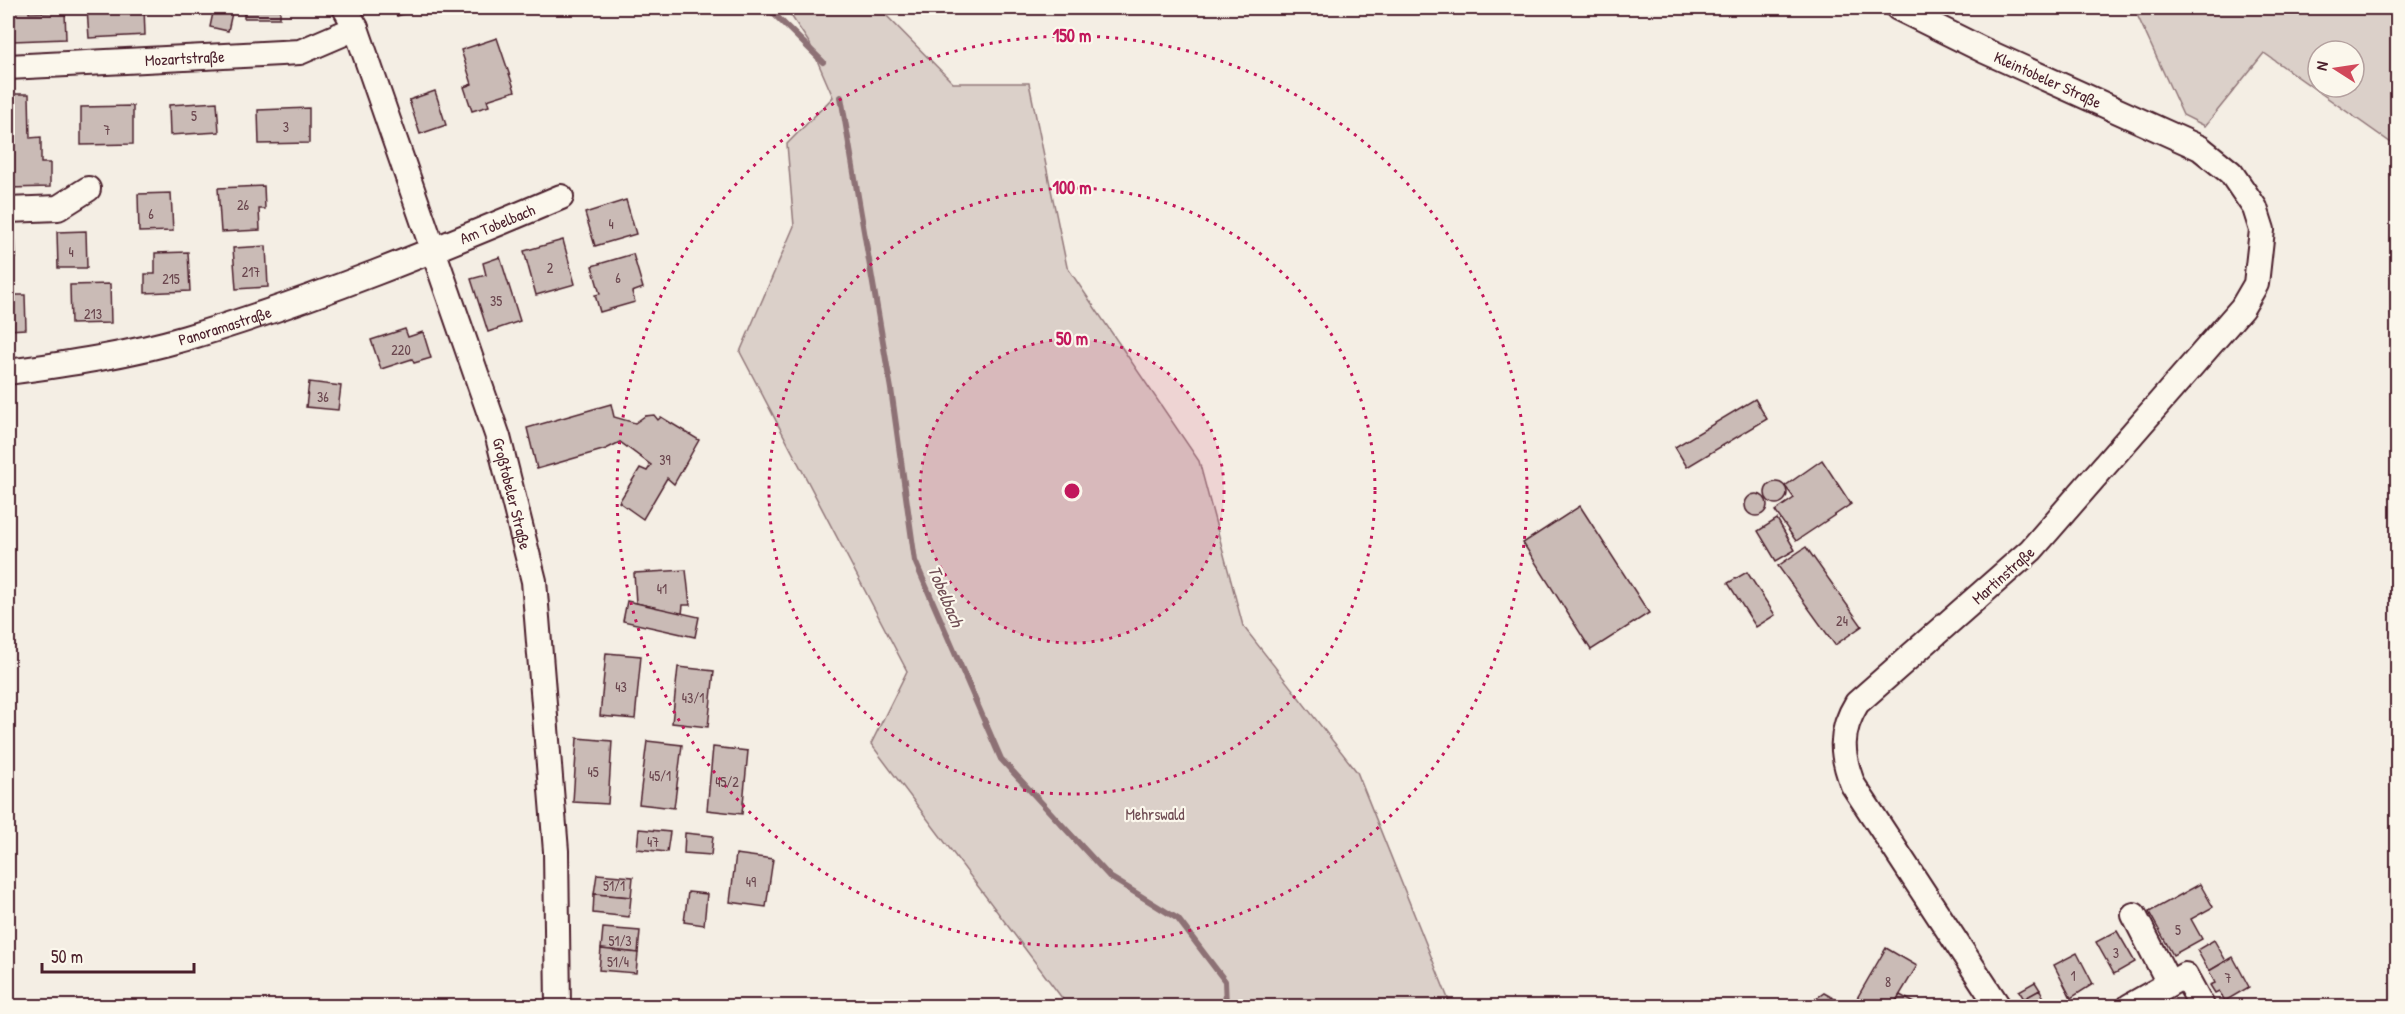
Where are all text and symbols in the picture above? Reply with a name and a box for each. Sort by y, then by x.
text: 150 m [1053,23,1091,48]
north arrow [2306,39,2366,99]
street label: Mozartstraße [144,45,226,71]
street label: Kleintobeler Straße [1991,46,2106,113]
text: N [2310,59,2333,72]
house number: 5 [191,106,197,125]
house number: 3 [283,117,289,136]
house number: 7 [104,120,111,139]
text: 100 m [1052,175,1092,200]
house number: 26 [237,195,249,214]
street label: Am Tobelbach [456,198,538,249]
house number: 6 [148,204,154,223]
house number: 4 [608,214,614,233]
house number: 4 [68,242,74,261]
house number: 2 [547,258,554,277]
house number: 217 [242,262,260,281]
house number: 6 [615,268,621,287]
house number: 215 [162,269,180,288]
house number: 35 [490,291,502,310]
street label: Panoramastraße [176,300,275,351]
house number: 213 [84,304,102,323]
text: 50 m [1056,326,1088,351]
house number: 220 [391,340,411,359]
house number: 36 [317,387,329,406]
street label: Großtobeler Straße [488,435,537,552]
house number: 39 [659,450,671,469]
centre of rings [1062,481,1082,501]
street label: Martinstraße [1967,541,2040,609]
water label: Tobelbach [922,562,971,632]
house number: 41 [657,579,667,598]
house number: 24 [1836,611,1848,630]
house number: 43 [615,677,627,696]
house number: 43/1 [682,688,704,707]
house number: 45 [587,762,599,781]
house number: 45/1 [649,766,671,785]
house number: 45/2 [715,772,739,791]
park label: Mehrswald [1125,803,1185,825]
house number: 47 [647,832,659,851]
house number: 49 [746,872,756,891]
house number: 51/1 [603,876,625,895]
house number: 5 [2175,920,2181,939]
house number: 51/3 [608,931,632,950]
scale bar [42,936,194,974]
house number: 3 [2113,943,2119,962]
text: 50 m [51,944,83,969]
house number: 51/4 [607,952,629,971]
house number: 1 [2070,966,2076,985]
house number: 7 [2225,968,2232,987]
house number: 8 [1885,972,1891,991]

